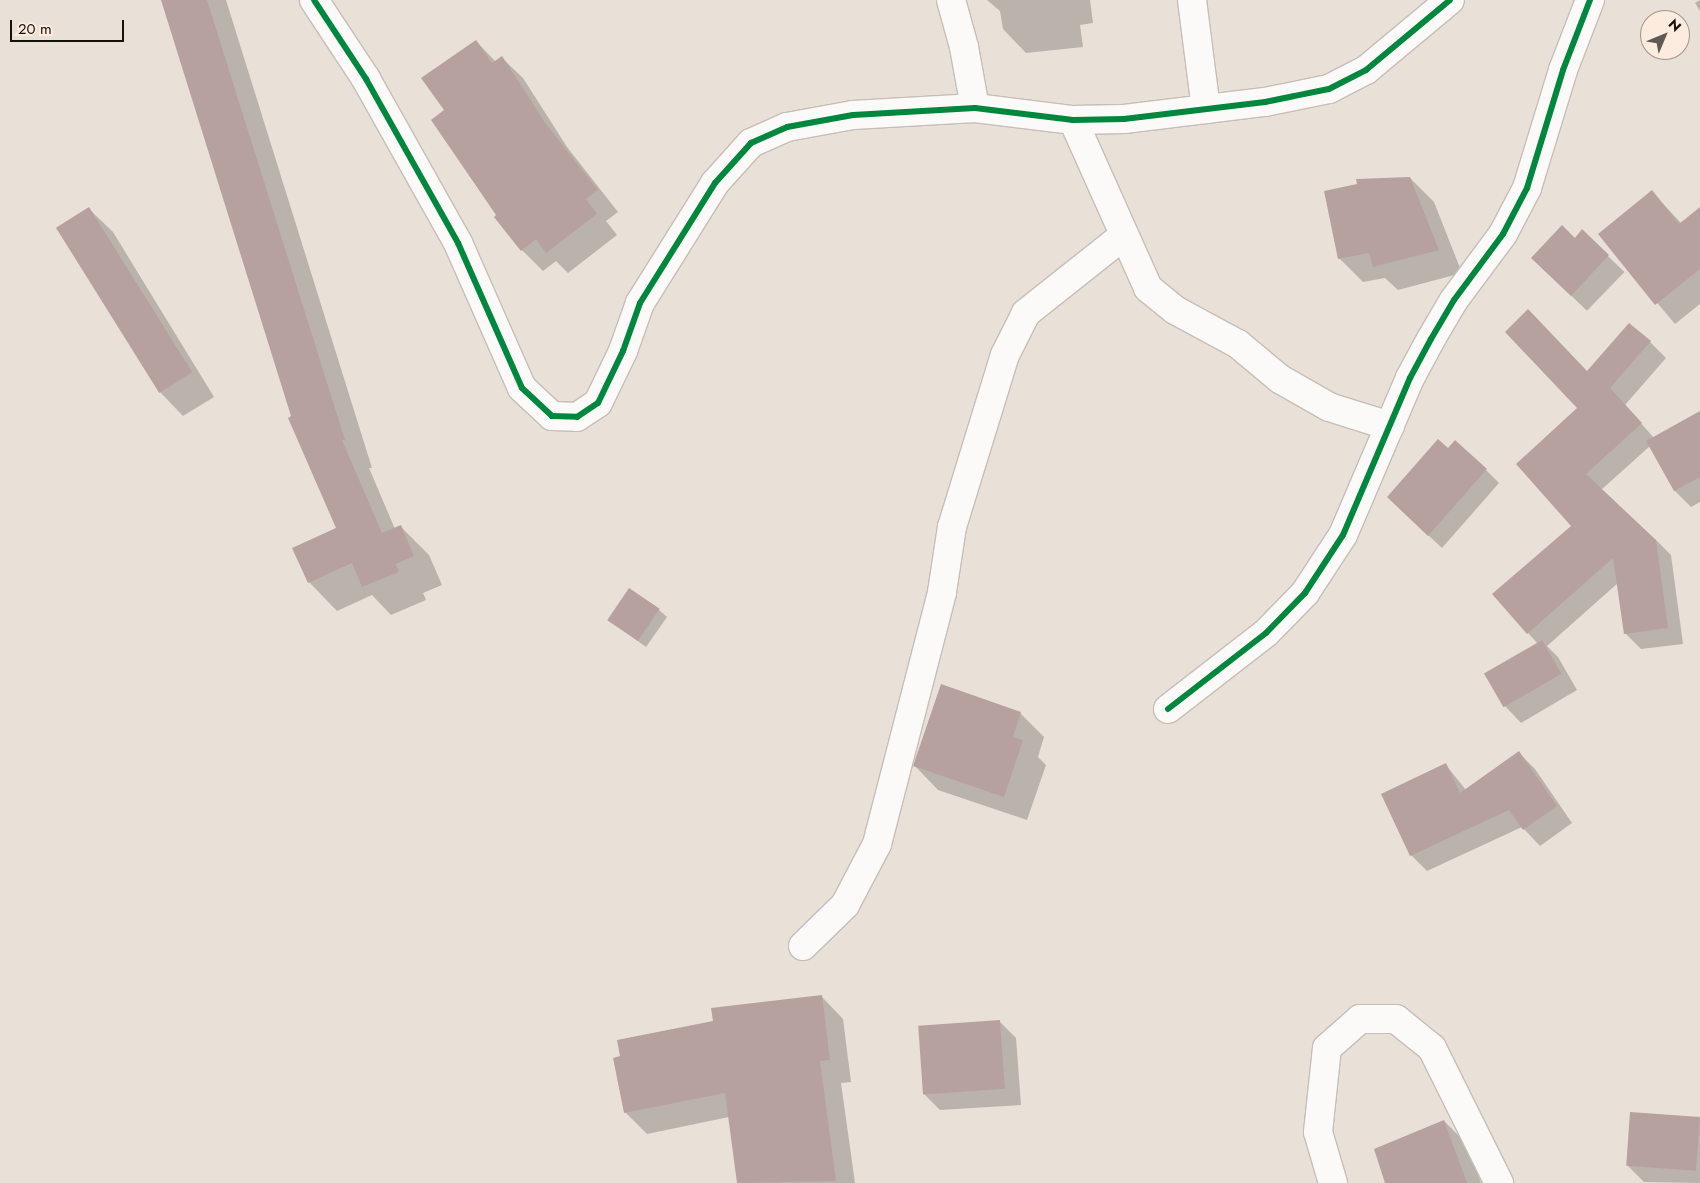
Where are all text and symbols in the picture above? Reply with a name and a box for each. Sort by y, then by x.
scale bar [12,10,126,42]
north arrow [1640,10,1690,60]
text: N [1664,14,1686,36]
text: 20 m [18,18,52,40]

